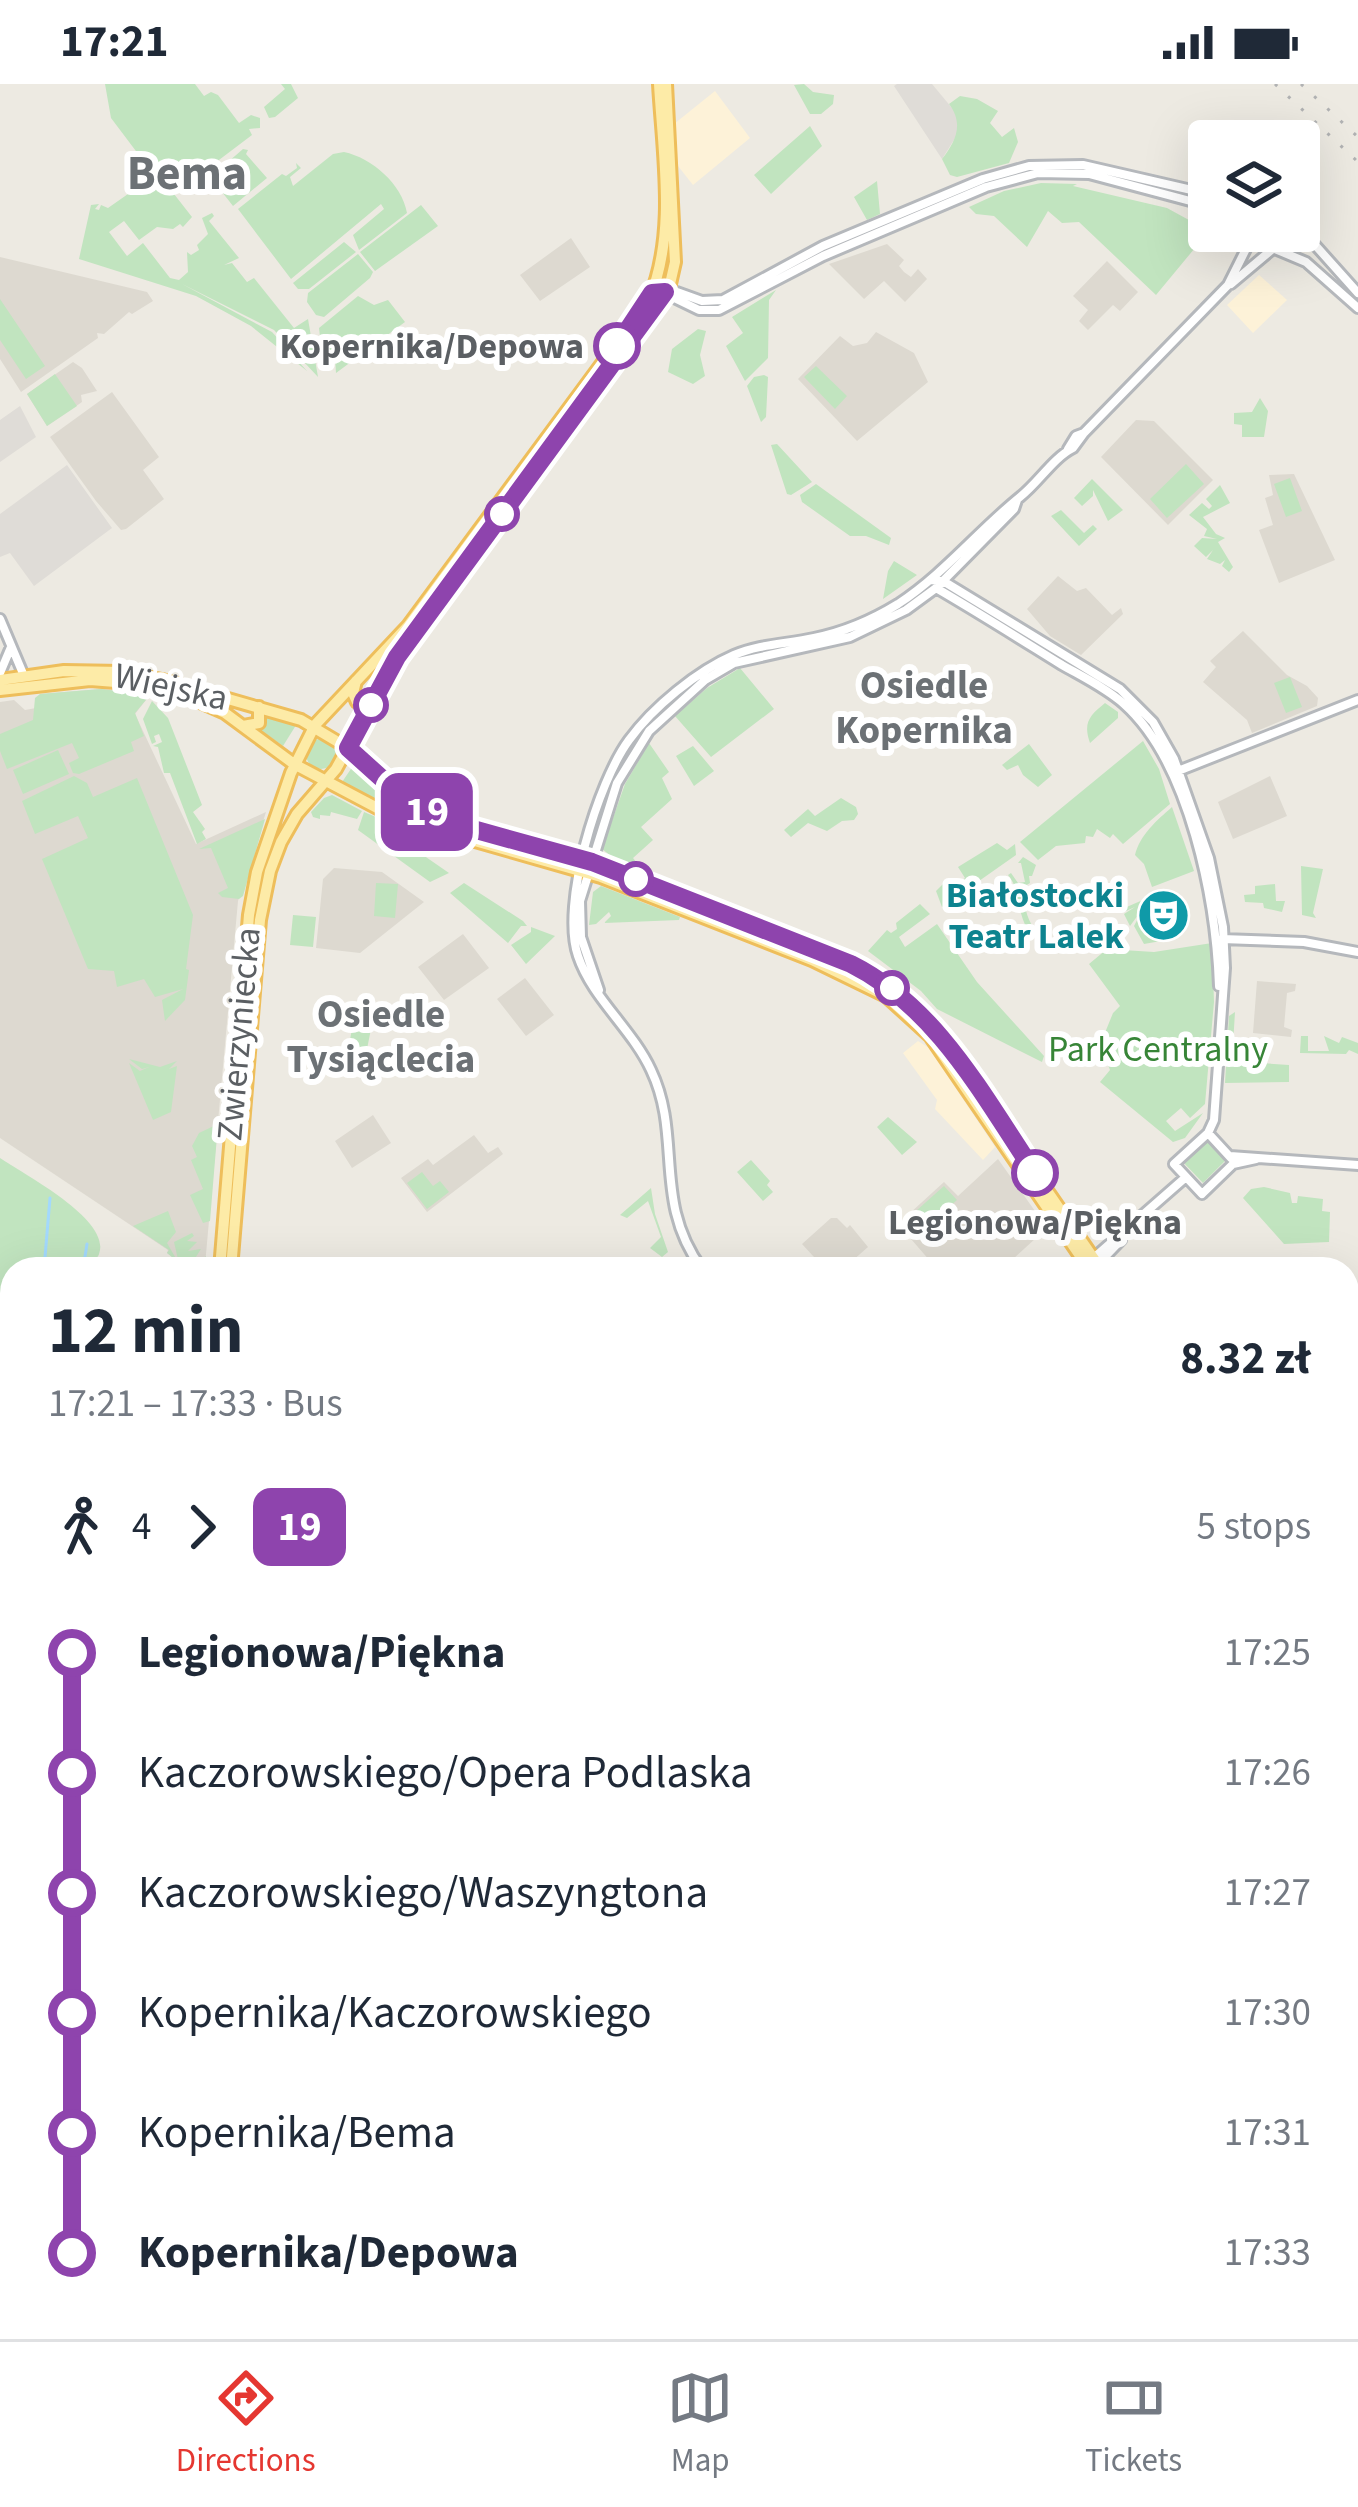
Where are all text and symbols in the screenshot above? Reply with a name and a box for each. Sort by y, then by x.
text: 17:21 [60,10,169,74]
map controls [1188,120,1320,252]
button: layers [1188,120,1320,252]
district label: Bema [127,140,247,208]
place label: Kopernika/Depowa [279,321,584,372]
marker: Kopernika/Depowa [595,324,639,368]
unlabelled marker [486,498,518,530]
street label: Wiejska [110,650,232,724]
district label: Osiedle Kopernika [835,658,1013,759]
unlabelled marker [355,689,387,721]
line badge: 19 [373,773,481,851]
text: 19 [405,782,449,842]
unlabelled marker [620,863,652,895]
place label: Białostocki Teatr Lalek [946,870,1124,962]
theatre icon: Białostocki Teatr Lalek [1135,888,1191,944]
street label: Zwierzyniecka [204,925,274,1143]
unlabelled marker [876,972,908,1004]
district label: Osiedle Tysiąclecia [287,987,475,1088]
park label: Park Centralny [1048,1024,1268,1075]
marker: Legionowa/Piękna [1013,1151,1057,1195]
place label: Legionowa/Piękna [888,1197,1182,1248]
text: 12 min [48,1284,243,1378]
text: 8.32 zł [1180,1327,1311,1391]
text: 17:21 – 17:33 · Bus [48,1376,343,1432]
icon: walk [48,1494,114,1560]
icon: forward [169,1494,235,1560]
text: 19 [277,1497,322,1557]
text: 4 [132,1499,151,1555]
text: 5 stops [1197,1499,1311,1555]
text: Legionowa/Piękna [138,1621,505,1685]
text: 17:25 [1224,1625,1311,1681]
text: Kaczorowskiego/Opera Podlaska [138,1741,753,1805]
text: 17:26 [1224,1745,1311,1801]
text: Kaczorowskiego/Waszyngtona [138,1861,708,1925]
text: 17:27 [1224,1865,1311,1921]
text: Kopernika/Kaczorowskiego [138,1981,652,2045]
text: 17:30 [1224,1985,1311,2041]
text: Kopernika/Bema [138,2101,456,2165]
text: 17:31 [1224,2105,1311,2161]
text: Kopernika/Depowa [138,2221,519,2285]
text: 17:33 [1224,2225,1311,2281]
tab: Directions [176,2365,316,2484]
tab: Map [667,2365,733,2484]
tab: Tickets [1085,2365,1182,2484]

